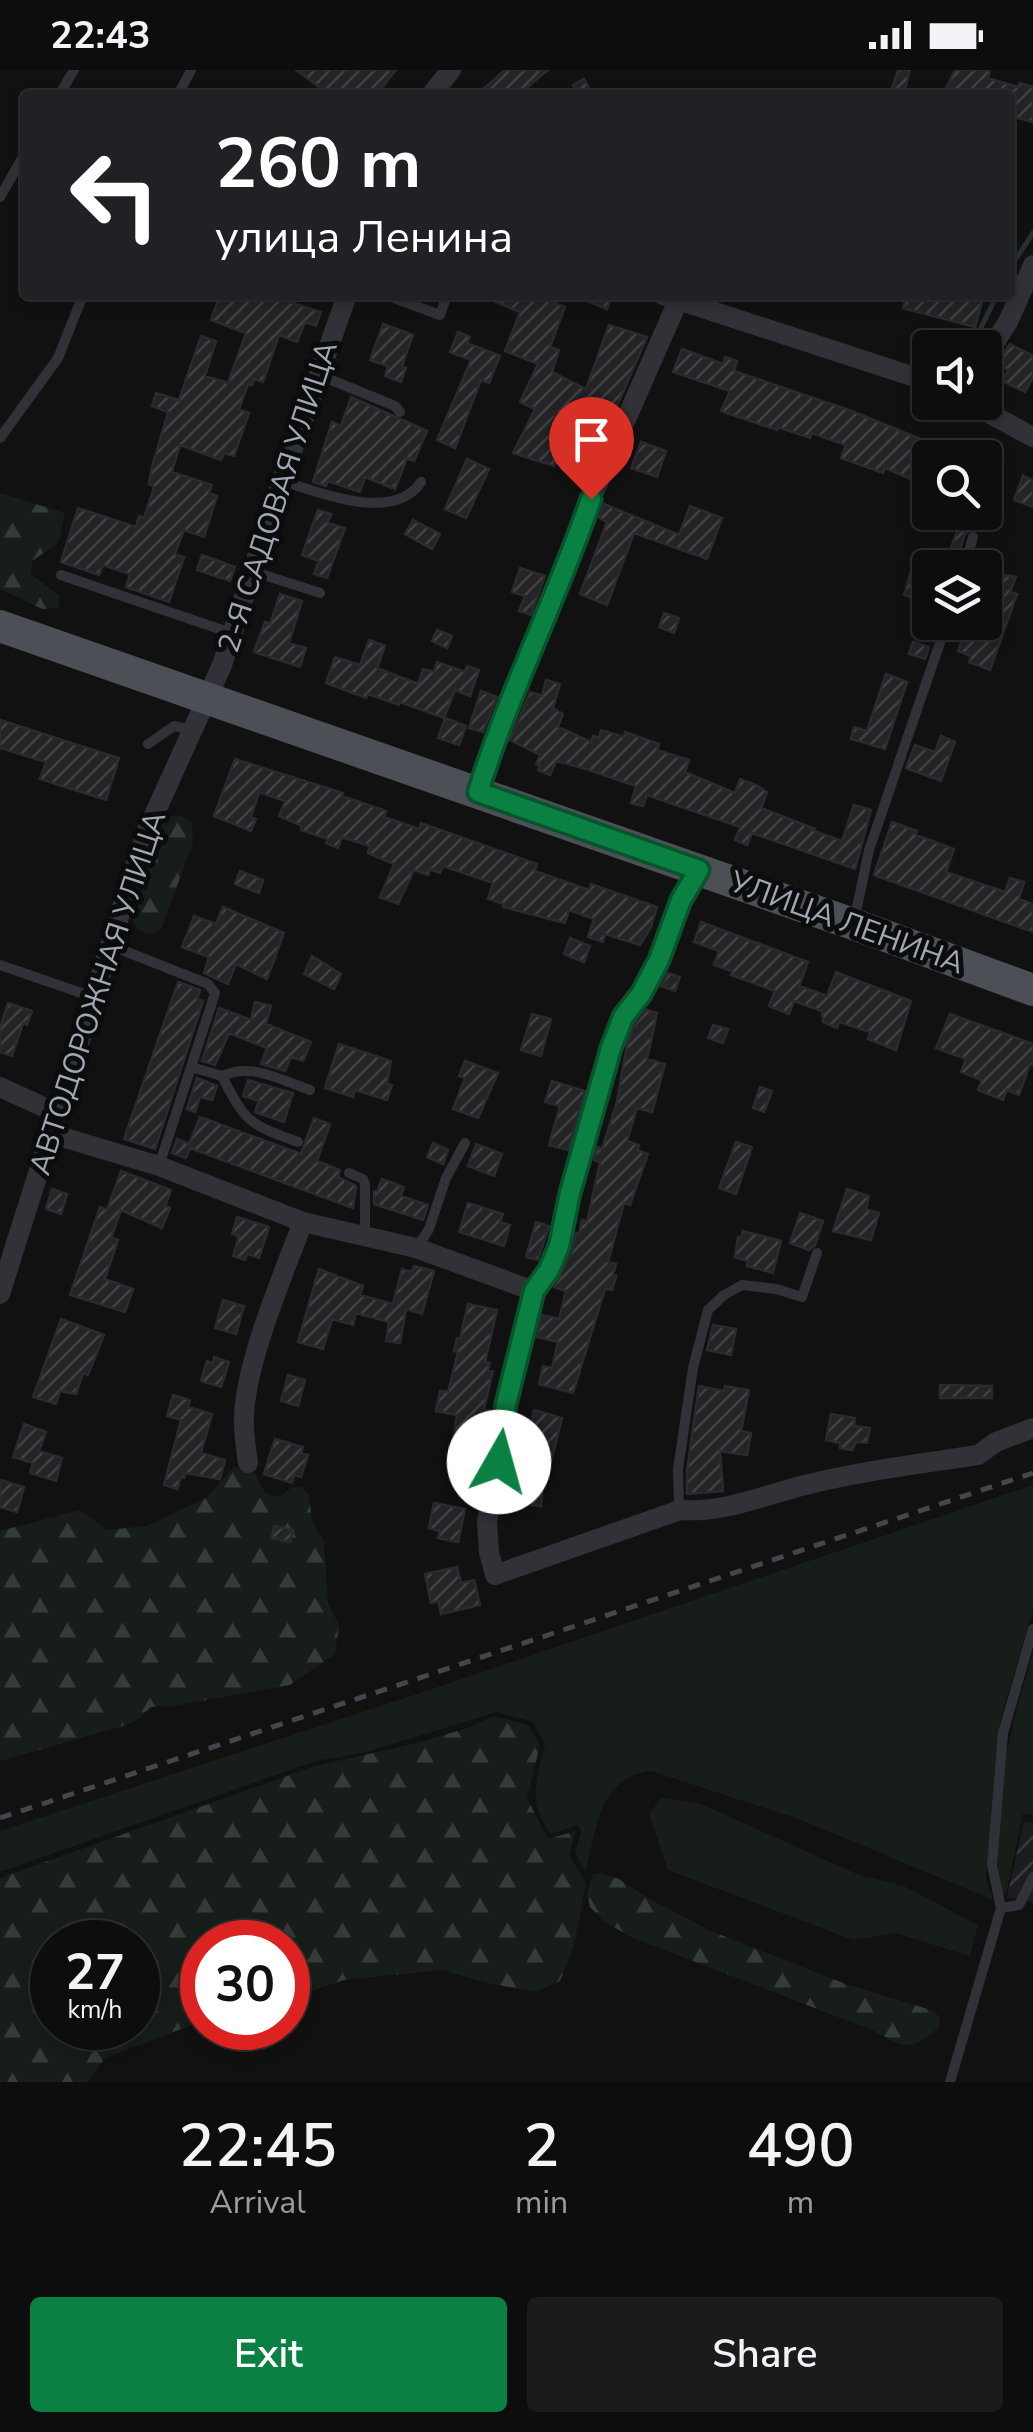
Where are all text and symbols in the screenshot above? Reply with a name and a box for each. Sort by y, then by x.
text: 22:43 [50,10,151,61]
text: 260 m [215,116,421,212]
icon: left [50,130,180,260]
text: улица Ленина [215,207,513,268]
map controls [912,330,1002,640]
button: sound [912,330,1002,420]
street label: 2-Я САДОВАЯ УЛИЦА [208,336,348,658]
pin [549,397,634,500]
icon: arrive [564,412,619,467]
button: search [912,440,1002,530]
button: layers [912,550,1002,640]
street label: АВТОДОРОЖНАЯ УЛИЦА [20,806,176,1180]
street label: УЛИЦА ЛЕНИНА [723,861,970,984]
position arrow [447,1410,551,1514]
speed limit sign: 30 [180,1920,310,2050]
text: 27 [65,1938,125,2007]
text: km/h [67,1993,123,2027]
text: 22:45 [178,2105,337,2187]
text: 2 [524,2105,560,2187]
text: 490 [747,2105,855,2187]
text: Arrival [209,2181,306,2224]
text: min [515,2181,568,2224]
text: m [787,2181,814,2224]
button: Exit [30,2297,507,2412]
button: Share [527,2297,1003,2412]

